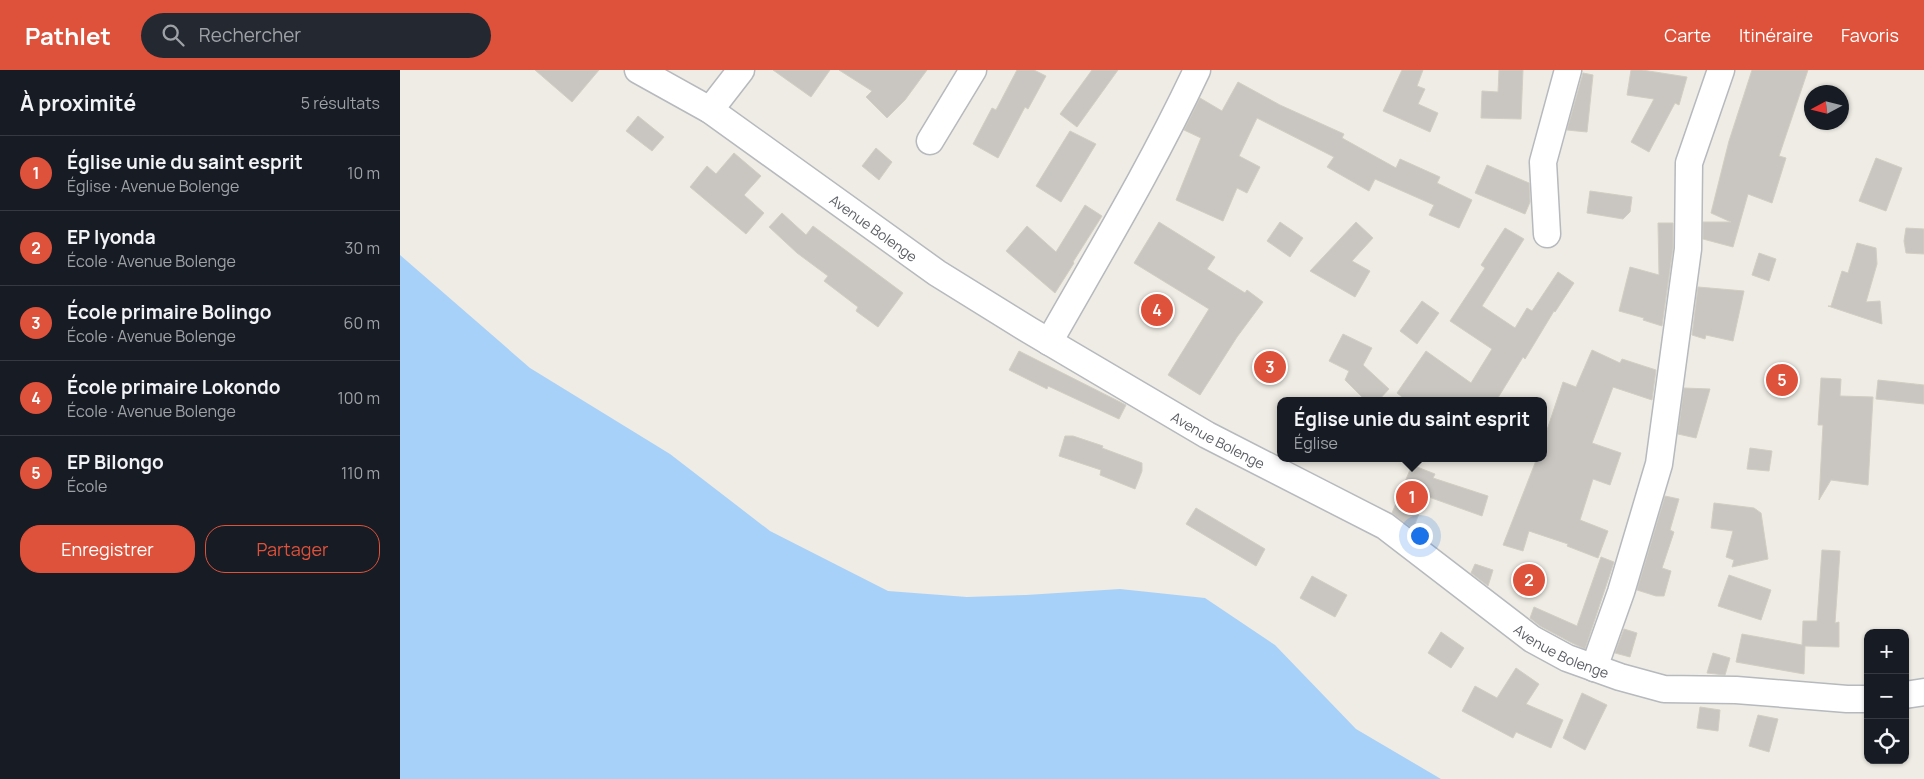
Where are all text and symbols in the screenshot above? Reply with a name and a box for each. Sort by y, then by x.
search box [141,13,491,58]
text: Pathlet [25,19,111,52]
icon: search [159,21,187,49]
text: Rechercher [199,22,301,48]
text: Carte [1664,23,1711,47]
text: Itinéraire [1739,23,1813,47]
text: Favoris [1841,23,1899,47]
north arrow [1804,85,1849,130]
text: À proximité [20,89,136,117]
text: 5 résultats [301,92,380,114]
text: Église unie du saint esprit [67,149,303,175]
text: 1 [32,162,40,184]
text: 10 m [347,162,380,184]
text: Église · Avenue Bolenge [67,175,239,197]
street label: Avenue Bolenge [826,190,921,266]
text: EP Iyonda [67,224,156,250]
text: 2 [31,237,41,259]
text: 30 m [345,237,380,259]
text: École · Avenue Bolenge [67,250,236,272]
pin: 4 [1141,291,1173,329]
text: École primaire Bolingo [67,299,271,325]
text: 3 [31,312,41,334]
text: 60 m [344,312,380,334]
text: École · Avenue Bolenge [67,325,236,347]
pin: 3 [1254,348,1286,386]
pin: 5 [1766,361,1798,399]
text: École primaire Lokondo [67,374,281,400]
text: 4 [31,387,41,409]
text: 100 m [337,387,380,409]
popup [1277,397,1547,462]
text: École · Avenue Bolenge [67,400,236,422]
text: Église unie du saint esprit [1294,406,1530,432]
street label: Avenue Bolenge [1168,407,1268,473]
text: Église [1294,432,1338,454]
text: EP Bilongo [67,449,164,475]
text: 5 [31,462,41,484]
text: 110 m [341,462,380,484]
text: École [67,475,107,497]
pin: 1 [1396,478,1428,516]
your location [1407,523,1433,549]
button: Enregistrer [20,525,195,573]
button: Partager [205,525,380,573]
pin: 2 [1513,561,1545,599]
street label: Avenue Bolenge [1510,619,1612,682]
map controls [1864,629,1909,764]
button: + [1864,629,1909,674]
button: − [1864,674,1909,719]
button: locate [1864,719,1909,764]

